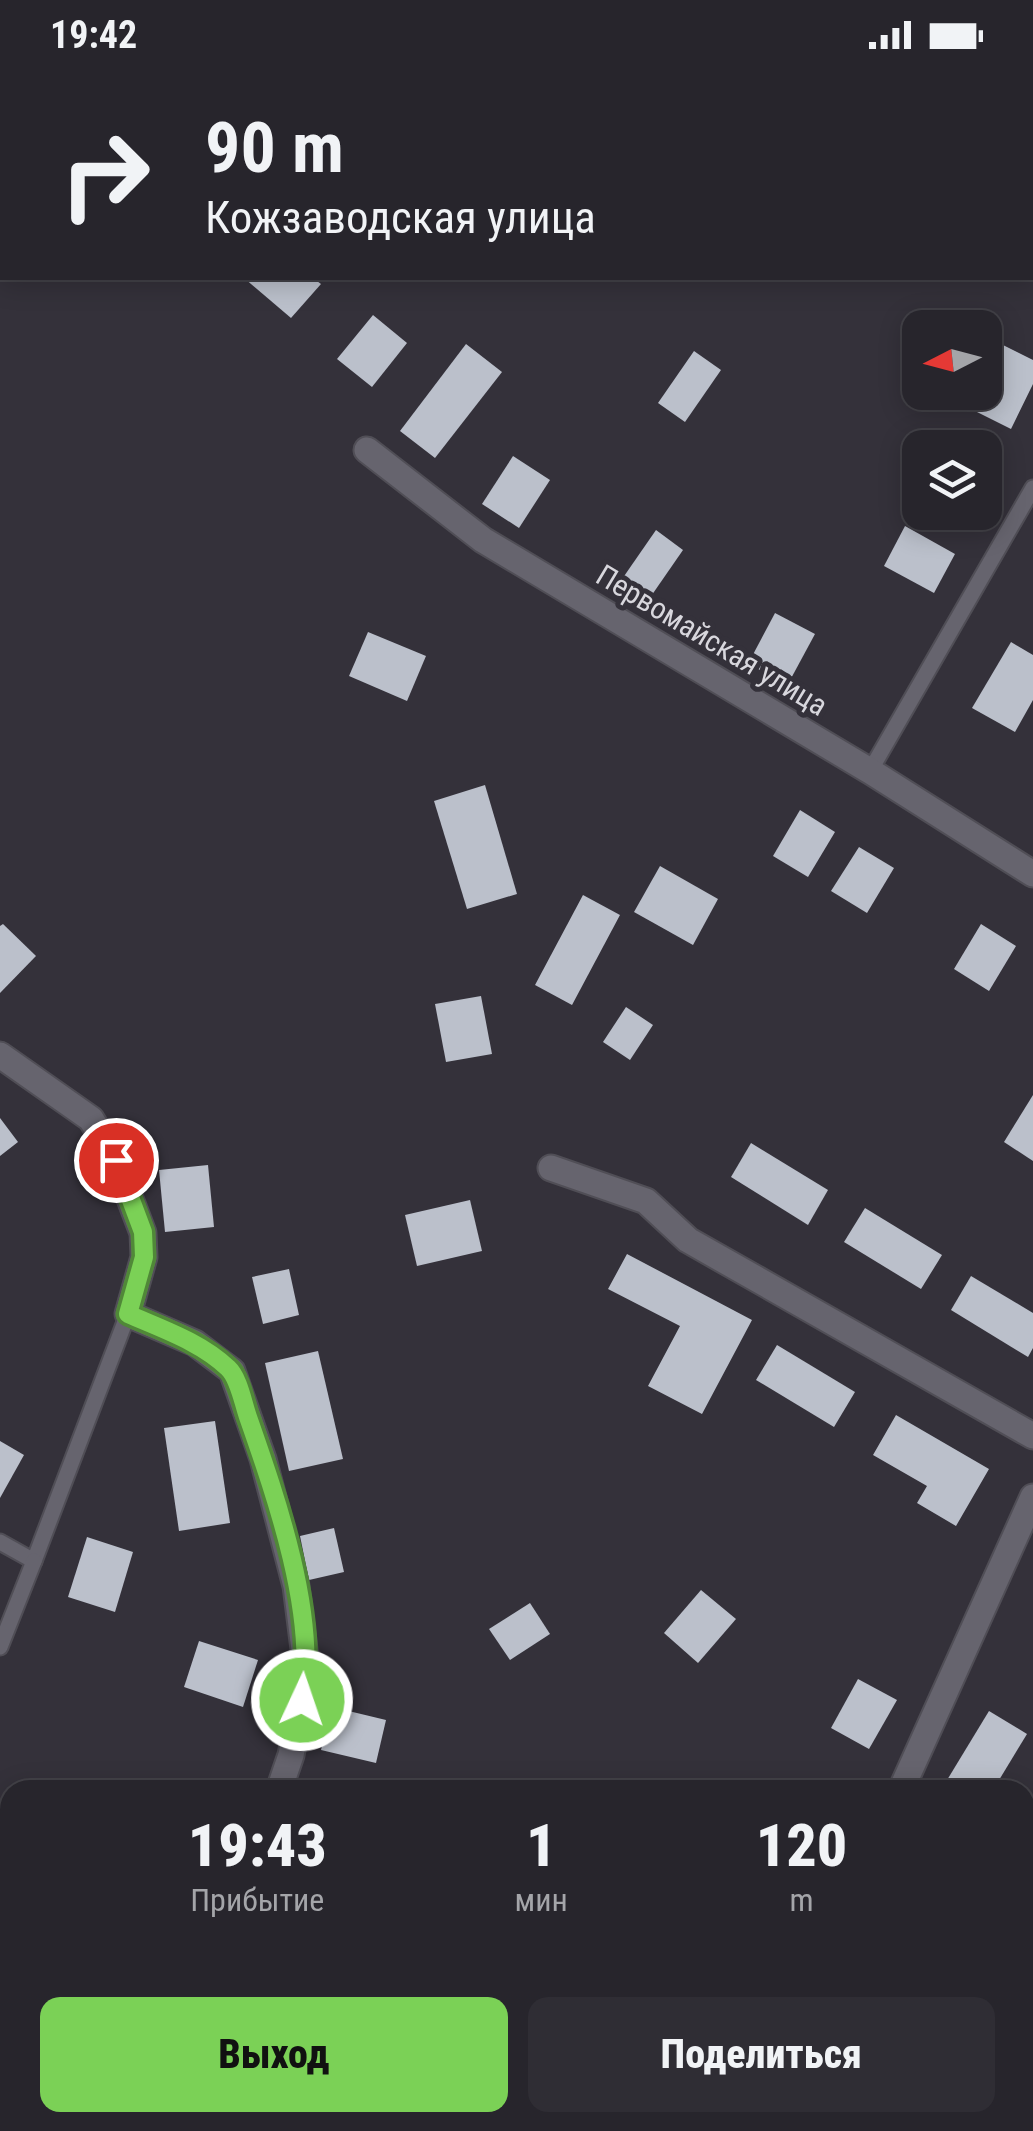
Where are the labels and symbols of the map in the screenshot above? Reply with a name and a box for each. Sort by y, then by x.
north arrow [902,310,1002,410]
street label: Первомайская улица [590,557,834,723]
pin [74,1118,159,1203]
position arrow [250,1648,354,1752]

